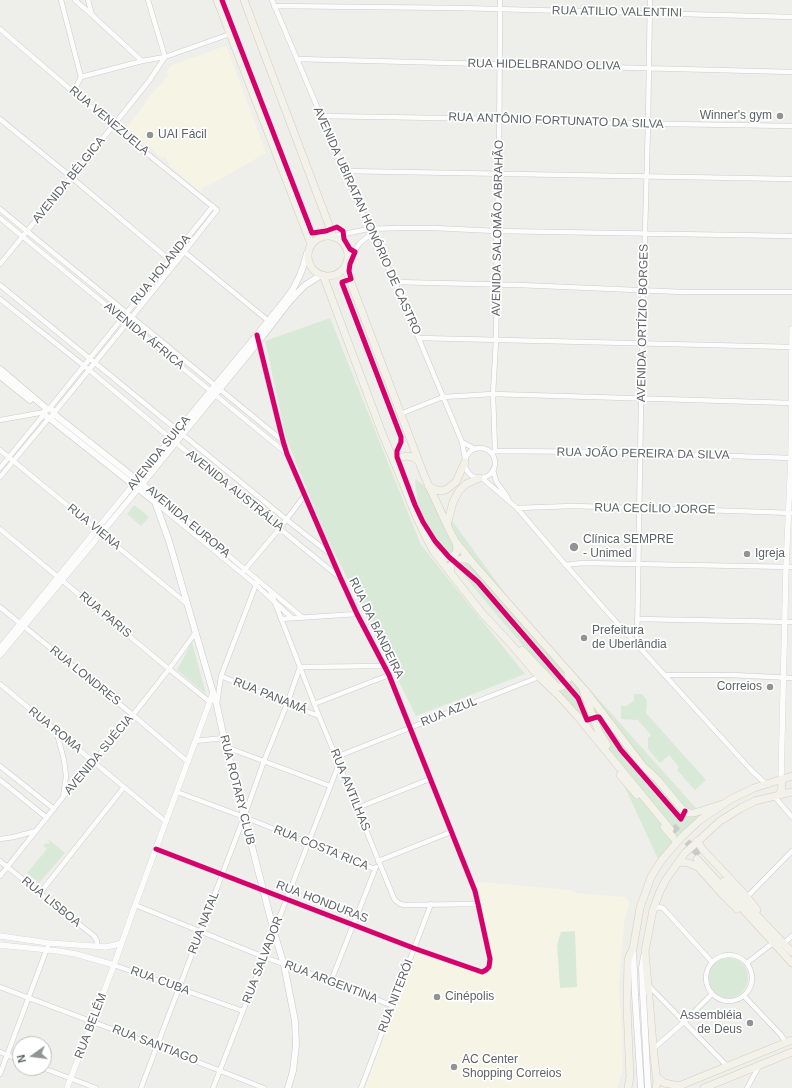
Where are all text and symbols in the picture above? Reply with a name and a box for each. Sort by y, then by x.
street label: RUA ATILIO VALENTINI [552,4,682,20]
street label: RUA HIDELBRANDO OLIVA [467,56,621,74]
street label: RUA VENEZUELA [66,83,152,159]
street label: AVENIDA UBIRATAN HONÓRIO DE CASTRO [310,105,424,337]
place label: Winner's gym [700,109,772,123]
street label: RUA ANTÔNIO FORTUNATO DA SILVA [448,110,664,132]
marker: Winner's gym [775,111,785,121]
place label: UAI Fácil [158,128,207,142]
marker: UAI Fácil [145,130,155,140]
street label: AVENIDA BÉLGICA [30,134,108,226]
street label: AVENIDA SALOMÃO ABRAHÃO [489,140,507,316]
street label: RUA HOLANDA [128,232,194,308]
street label: AVENIDA ORTÍZIO BORGES [634,244,652,402]
street label: AVENIDA ÁFRICA [101,299,187,373]
street label: AVENIDA SUIÇA [125,413,193,493]
street label: RUA JOÃO PEREIRA DA SILVA [556,445,730,463]
street label: AVENIDA AUSTRÁLIA [183,447,287,535]
street label: AVENIDA EUROPA [143,483,233,561]
street label: RUA VIENA [64,501,124,553]
street label: RUA CECÍLIO JORGE [594,501,716,517]
place label: Clínica SEMPRE - Unimed [583,533,674,561]
marker: Clínica SEMPRE - Unimed [568,541,580,553]
place label: Igreja [755,547,785,561]
marker: Igreja [742,549,752,559]
street label: RUA DA BANDEIRA [345,575,407,681]
street label: RUA PARIS [76,589,134,641]
place label: Prefeitura de Uberlândia [592,624,667,652]
marker: Prefeitura de Uberlândia [579,633,589,643]
street label: RUA LONDRES [47,643,123,709]
street label: RUA PANAMÁ [231,675,309,717]
place label: Correios [717,680,762,694]
marker: Correios [765,682,775,692]
street label: RUA AZUL [419,694,479,730]
street label: RUA ROMA [25,704,85,756]
street label: AVENIDA SUÉCIA [61,712,137,798]
street label: RUA ROTARY CLUB [216,733,258,847]
street label: RUA ANTILHAS [327,747,373,833]
street label: RUA COSTA RICA [271,822,371,874]
street label: RUA LISBOA [18,874,84,930]
street label: RUA HONDURAS [274,878,370,926]
street label: RUA NATAL [186,890,222,956]
street label: RUA SALVADOR [240,914,286,1006]
street label: RUA NITERÓI [375,957,417,1035]
street label: RUA ARGENTINA [282,958,380,1006]
street label: RUA CUBA [128,964,192,998]
place label: Cinépolis [445,990,494,1004]
street label: RUA BELÉM [72,991,110,1061]
marker: Cinépolis [432,992,442,1002]
place label: Assembléia de Deus [680,1009,742,1037]
marker: Assembléia de Deus [745,1018,755,1028]
street label: RUA SANTIAGO [110,1022,200,1068]
north arrow [12,1036,52,1076]
text: N [15,1053,28,1064]
place label: AC Center Shopping Correios [462,1053,561,1081]
marker: AC Center Shopping Correios [449,1062,459,1072]

